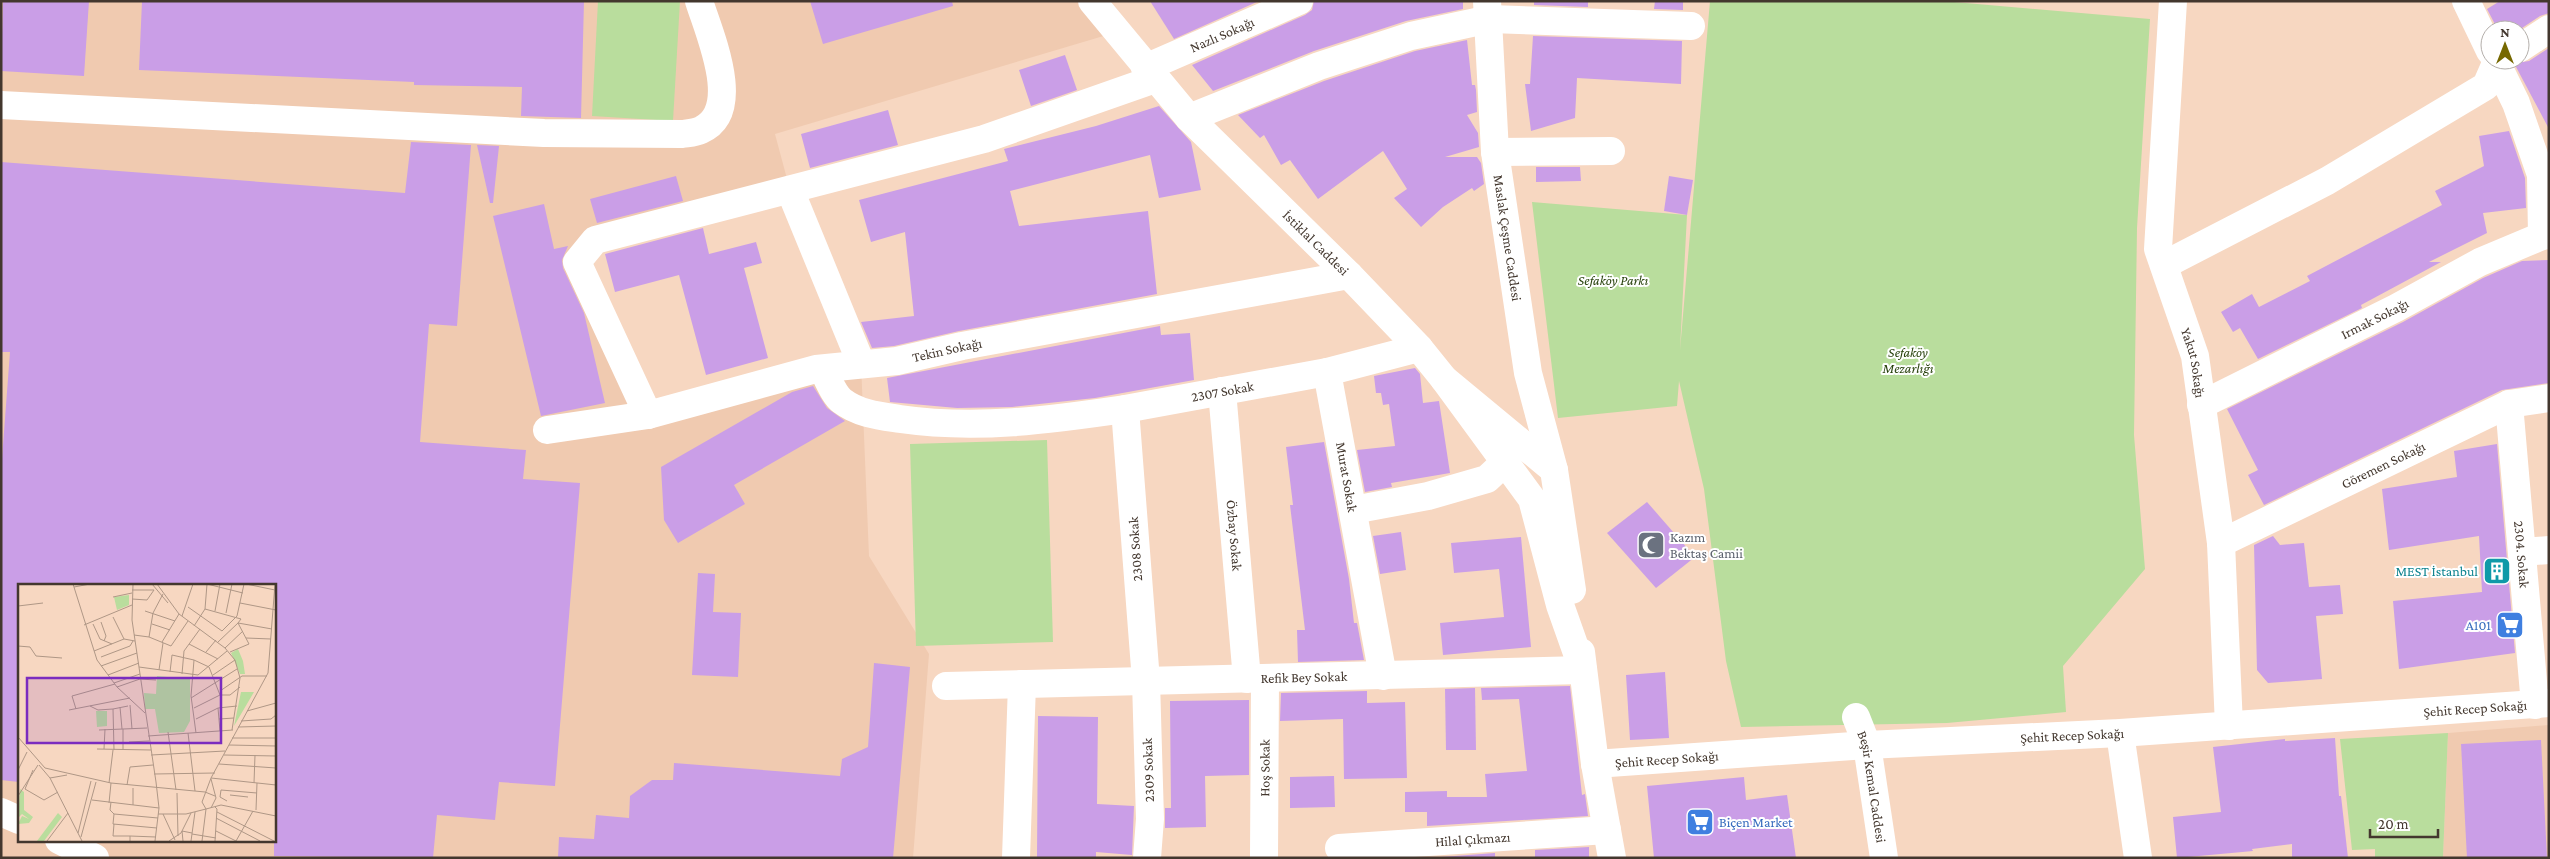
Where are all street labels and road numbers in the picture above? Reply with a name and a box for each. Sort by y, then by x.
street label: Nazlı Sokağı [1187,13,1257,56]
street label: Maslak Çeşme Caddesi [1490,173,1525,303]
street label: İstiklal Caddesi [1280,207,1353,279]
street label: Irmak Sokağı [2338,295,2411,342]
street label: Yakut Sokağı [2178,326,2209,399]
street label: Tekin Sokağı [911,334,983,365]
street label: 2307 Sokak [1190,378,1255,405]
street label: Göremen Sokağı [2339,438,2428,492]
street label: Murat Sokak [1333,441,1361,514]
street label: Özbay Sokak [1223,499,1246,572]
street label: 2308 Sokak [1125,516,1145,582]
street label: 2304. Sokak [2511,520,2533,589]
street label: Refik Bey Sokak [1260,668,1348,686]
street label: Şehit Recep Sokağı [2423,697,2528,720]
street label: Şehit Recep Sokağı [2020,725,2125,746]
street label: Beşir Kemal Caddesi [1854,728,1890,844]
street label: 2309 Sokak [1139,737,1157,802]
street label: Hoş Sokak [1256,739,1273,797]
street label: Şehit Recep Sokağı [1614,747,1720,771]
street label: Hilal Çıkmazı [1435,828,1511,850]

